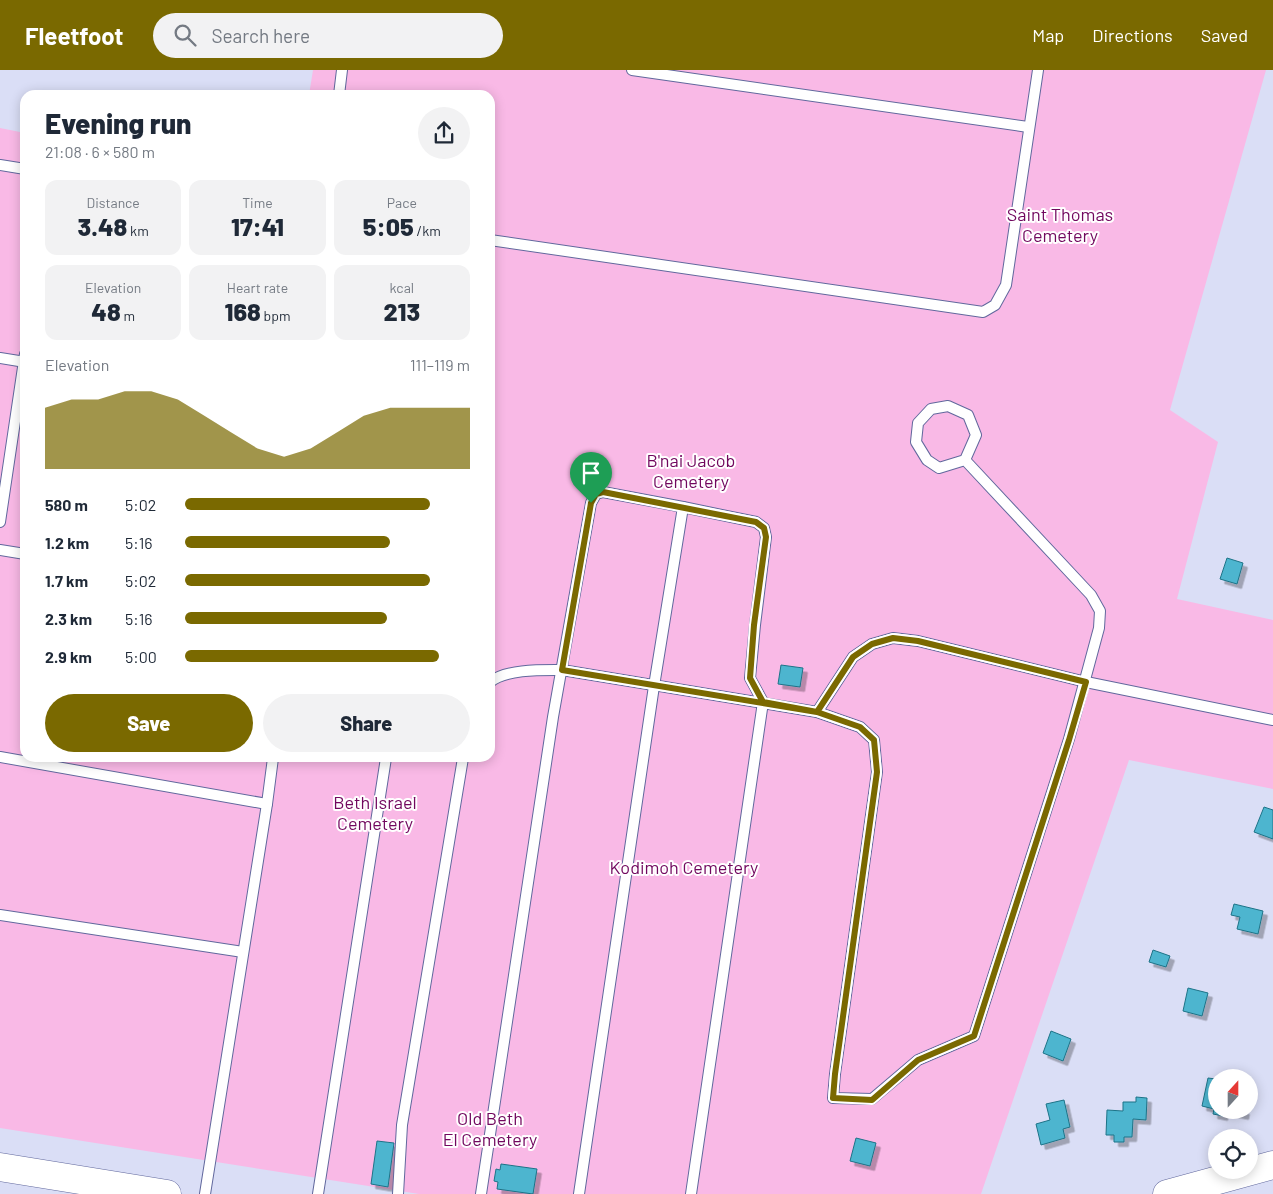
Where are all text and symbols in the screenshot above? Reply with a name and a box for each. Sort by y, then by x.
search box [153,13,503,58]
text: Fleetfoot [25,21,123,50]
icon: search [171,21,199,49]
text: Search here [211,24,310,47]
text: Map [1032,24,1064,46]
text: Directions [1092,24,1173,46]
text: Saved [1201,24,1248,46]
text: Evening run [45,106,191,140]
button: share [418,107,470,159]
text: 21:08 · 6 × 580 m [45,142,155,161]
text: Distance [86,194,140,211]
text: Time [242,194,273,211]
text: Pace [387,194,417,211]
park label: Saint Thomas Cemetery [1007,203,1113,246]
text: 3.48 [78,211,127,241]
text: 17:41 [231,211,284,241]
text: 5:05 [363,211,414,241]
text: km [127,222,149,239]
text: /km [414,222,441,239]
text: Elevation [85,279,141,296]
text: Heart rate [227,279,288,296]
text: kcal [390,279,414,296]
text: 48 [91,296,121,326]
text: 168 [225,296,261,326]
text: 213 [383,296,420,326]
text: m [121,307,135,324]
text: bpm [261,307,290,324]
text: Elevation [45,355,109,374]
text: 111–119 m [410,355,470,374]
park label: B'nai Jacob Cemetery [647,449,735,492]
pin [570,452,612,503]
icon: arrive [577,459,605,487]
text: 580 m [45,495,88,514]
text: 5:02 [125,495,156,514]
text: 1.2 km [45,533,89,552]
text: 5:16 [125,533,153,552]
text: 1.7 km [45,571,88,590]
text: 5:02 [125,571,156,590]
text: 2.3 km [45,609,92,628]
text: 5:16 [125,609,153,628]
text: 2.9 km [45,647,92,666]
text: 5:00 [125,647,157,666]
button: Save [45,694,253,752]
button: Share [263,694,470,752]
park label: Beth Israel Cemetery [333,791,417,834]
park label: Kodimoh Cemetery [610,856,758,878]
north arrow [1208,1069,1258,1119]
map controls [1208,1069,1258,1179]
park label: Old Beth El Cemetery [443,1107,537,1150]
button: locate [1208,1129,1258,1179]

